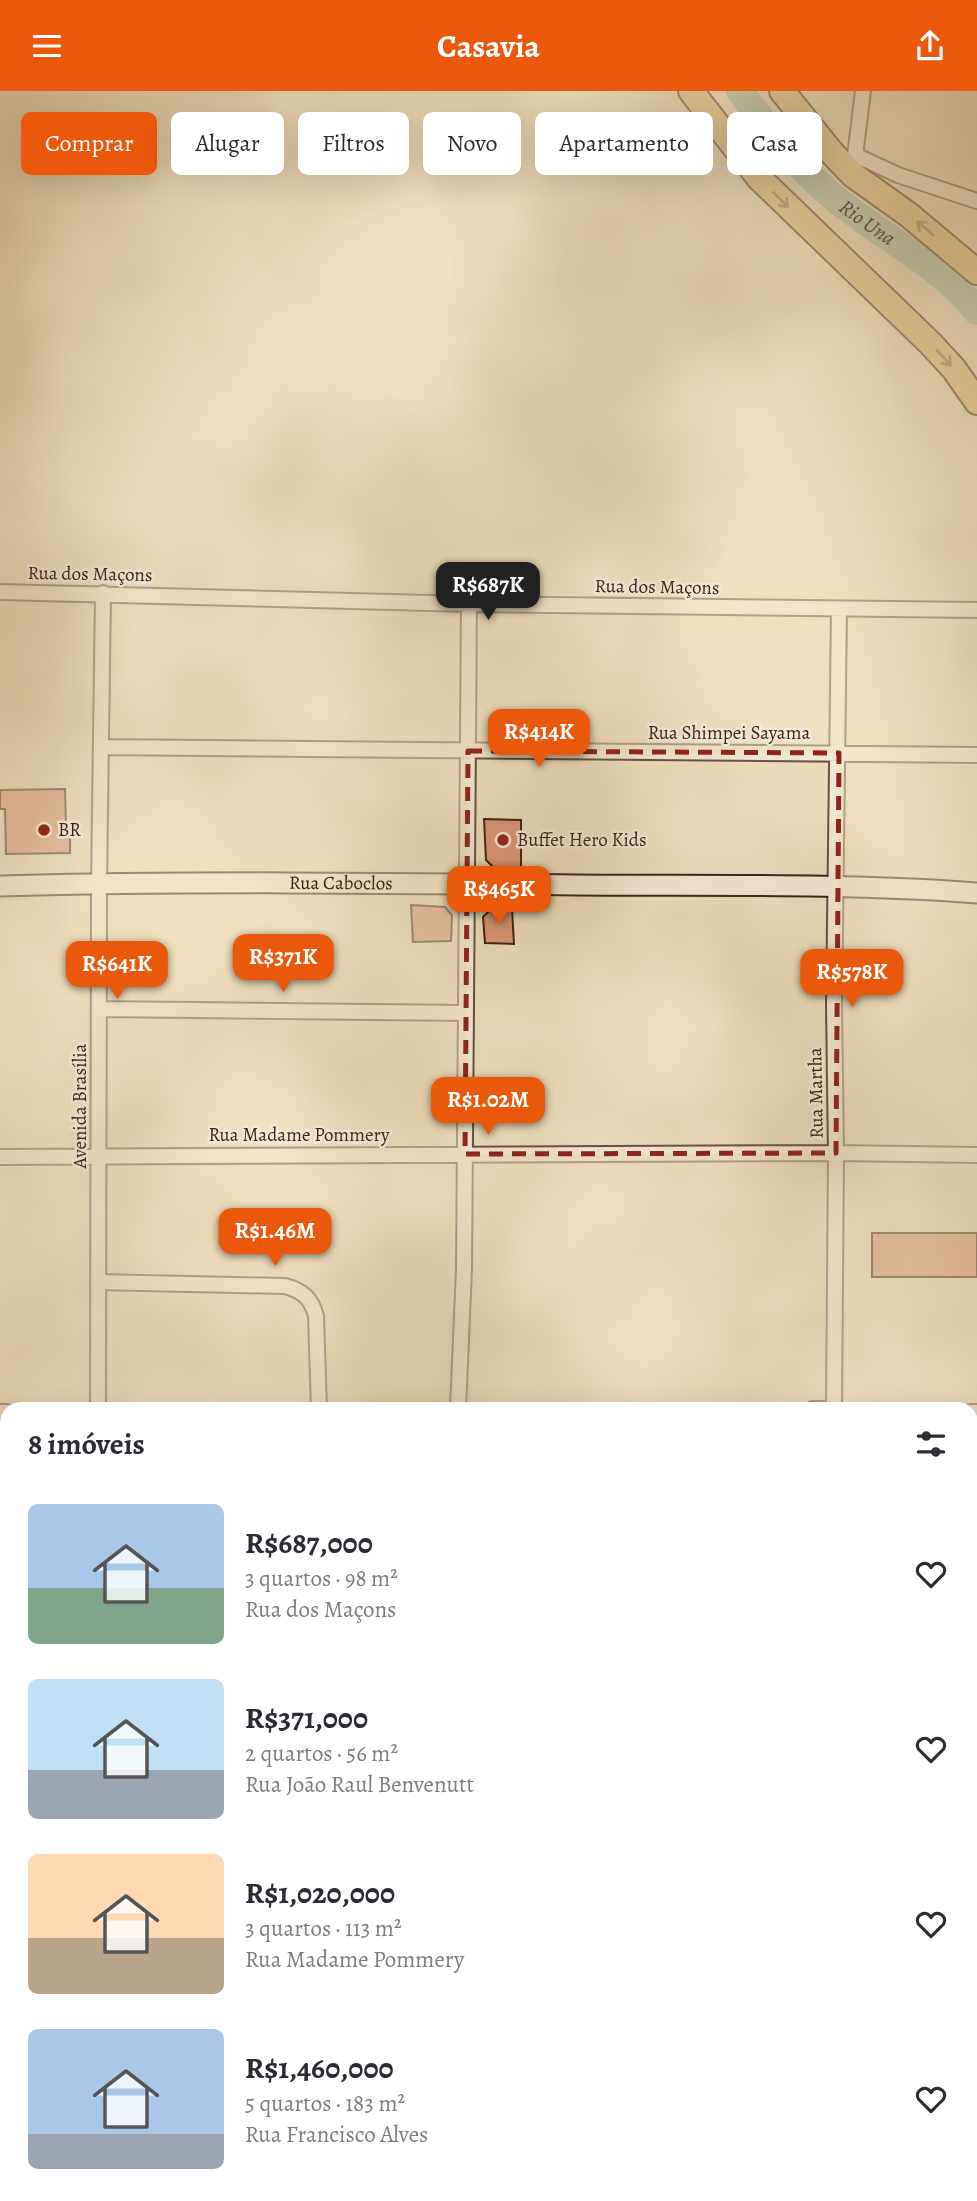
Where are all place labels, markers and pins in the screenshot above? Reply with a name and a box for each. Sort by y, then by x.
pin: R$687K [431,563,545,622]
pin: R$414K [482,709,596,769]
place label: BR [58,817,81,843]
marker: BR [36,822,52,838]
place label: Buffet Hero Kids [517,827,647,853]
marker: Buffet Hero Kids [495,832,511,848]
pin: R$465K [442,867,556,926]
pin: R$371K [226,935,340,994]
pin: R$641K [60,941,174,1001]
pin: R$578K [795,949,909,1009]
pin: R$1.02M [423,1077,553,1137]
pin: R$1.46M [210,1209,340,1268]

